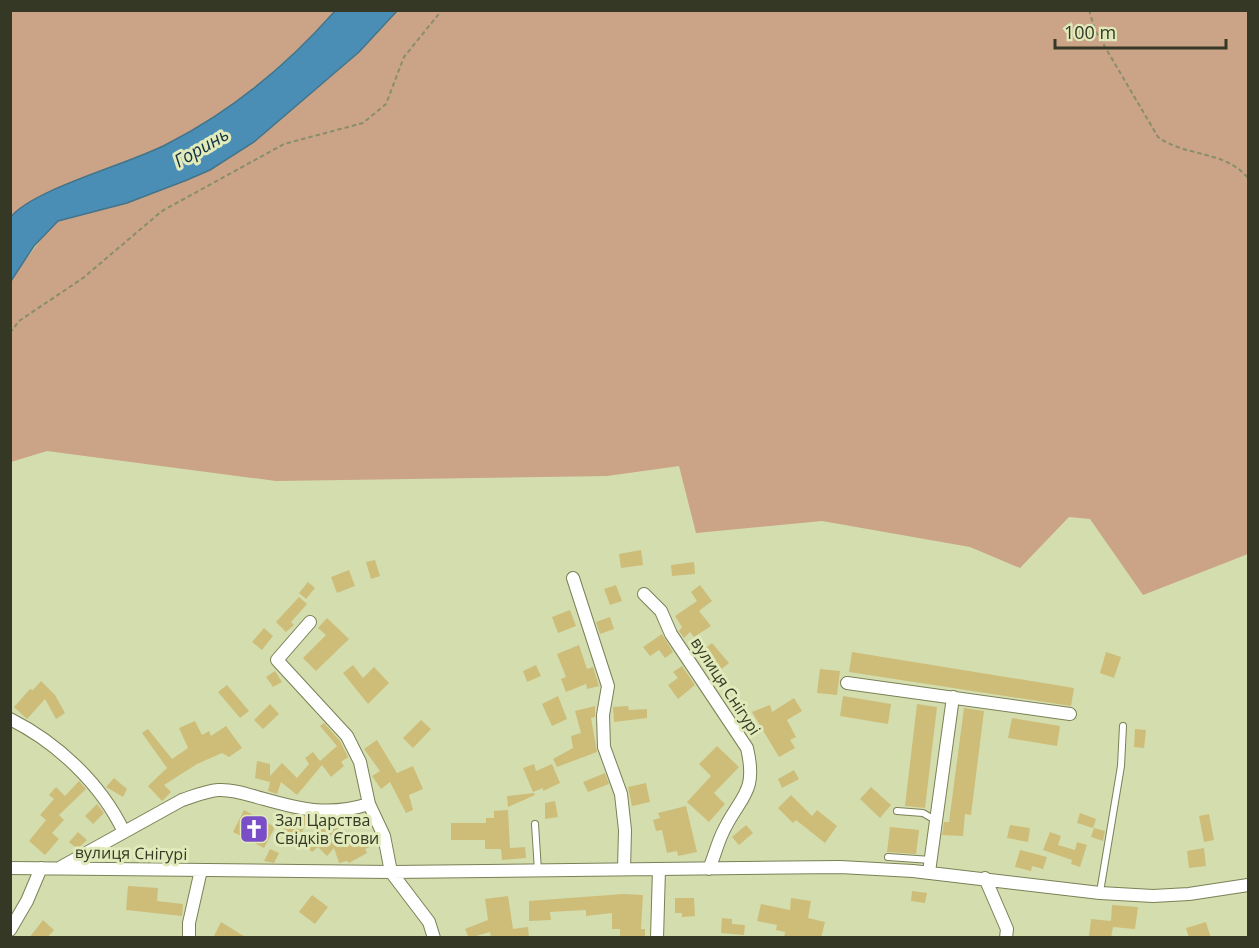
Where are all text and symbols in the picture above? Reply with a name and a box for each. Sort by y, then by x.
scale bar [1055,12,1226,50]
text: 100 m [1064,20,1116,44]
water label: Горинь [169,122,233,172]
street label: вулиця Снігурі [686,633,766,739]
place label: Зал Царства Свідків Єгови [275,809,379,849]
church icon: Зал Царства Свідків Єгови [238,813,270,845]
street label: вулиця Снігурі [75,841,187,865]

